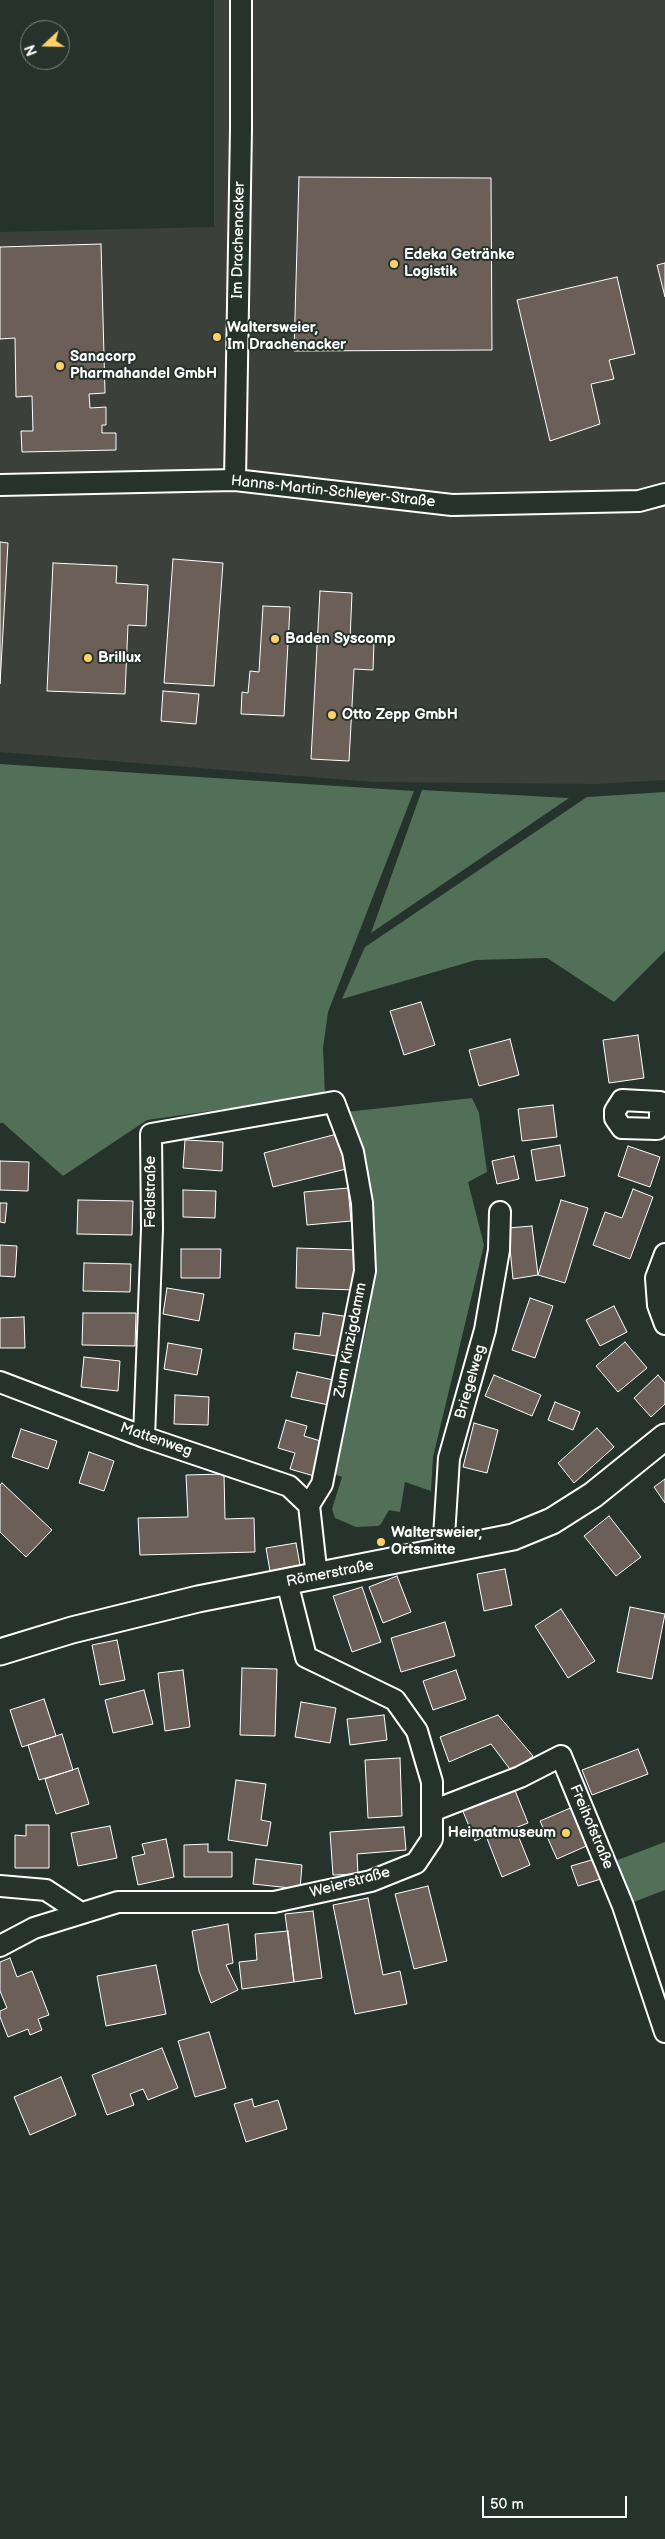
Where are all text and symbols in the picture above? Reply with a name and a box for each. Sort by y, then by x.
north arrow [20,20,70,70]
text: N [22,42,41,58]
street label: Im Drachenacker [229,181,249,299]
place label: Edeka Getränke Logistik [404,246,515,281]
marker: Edeka Getränke Logistik [388,258,400,270]
place label: Waltersweier, Im Drachenacker [227,319,346,354]
marker: Waltersweier, Im Drachenacker [211,331,223,343]
place label: Sanacorp Pharmahandel GmbH [70,348,217,383]
marker: Sanacorp Pharmahandel GmbH [54,360,66,372]
street label: Hanns-Martin-Schleyer-Straße [230,472,436,512]
place label: Baden Syscomp [285,630,396,648]
marker: Baden Syscomp [269,633,281,645]
place label: Brillux [98,649,141,667]
marker: Brillux [82,652,94,664]
place label: Otto Zepp GmbH [342,706,458,724]
marker: Otto Zepp GmbH [326,709,338,721]
street label: Feldstraße [142,1156,160,1228]
street label: Zum Kinzigdamm [331,1281,371,1399]
street label: Briegelweg [452,1343,490,1421]
street label: Mattenweg [118,1419,194,1461]
place label: Waltersweier, Ortsmitte [391,1524,482,1559]
marker: Waltersweier, Ortsmitte [375,1536,387,1548]
street label: Römerstraße [285,1557,375,1591]
street label: Freihofstraße [565,1782,617,1872]
place label: Heimatmuseum [448,1824,556,1842]
marker: Heimatmuseum [560,1827,572,1839]
street label: Weierstraße [308,1864,392,1902]
scale bar [485,2486,630,2518]
text: 50 m [490,2495,524,2514]

